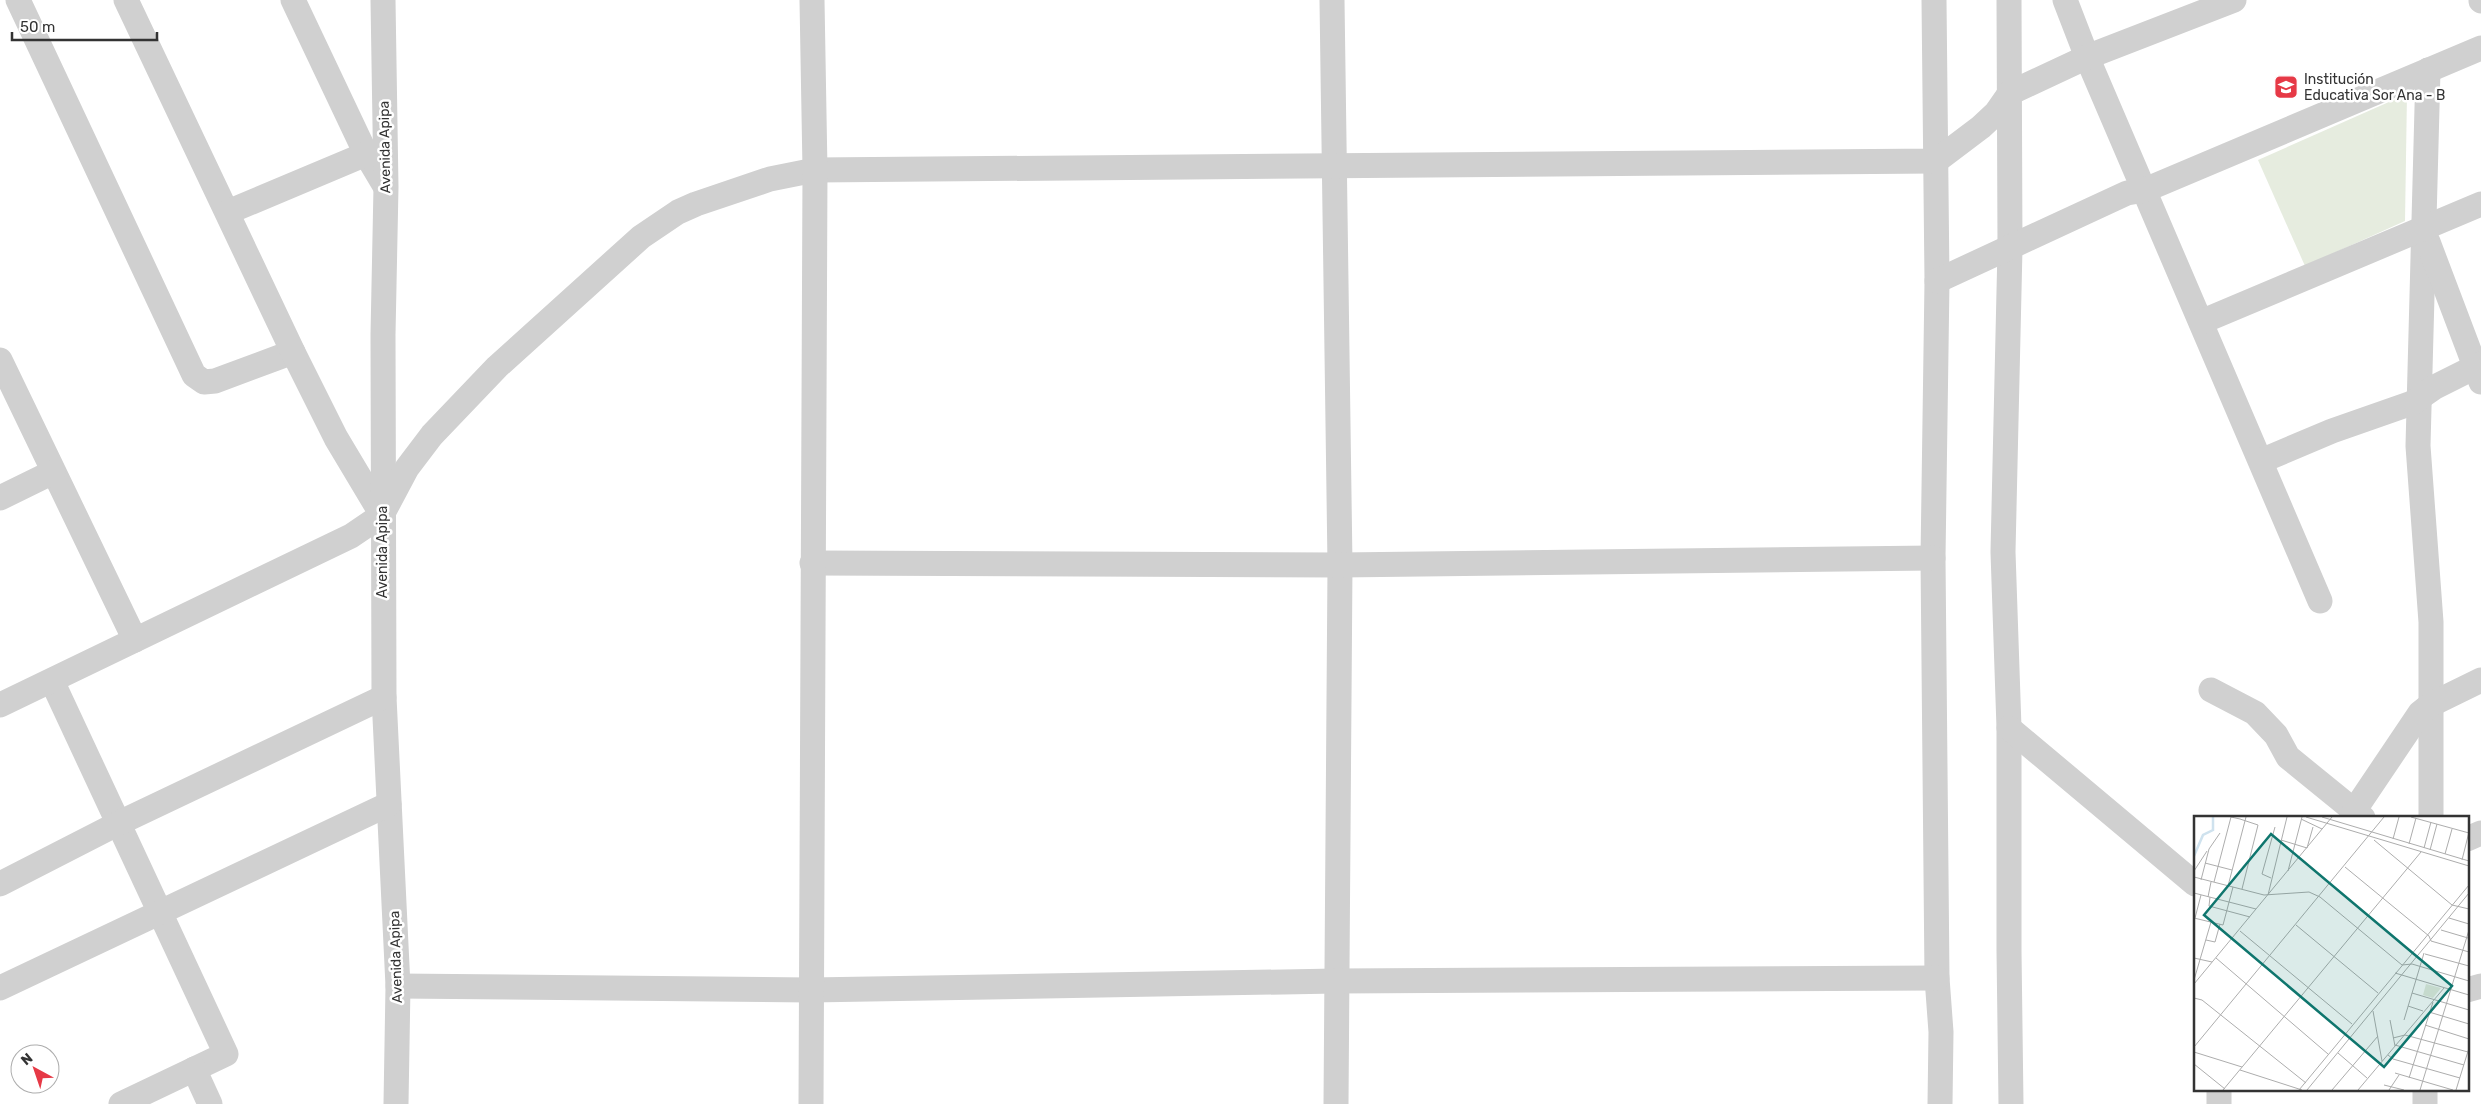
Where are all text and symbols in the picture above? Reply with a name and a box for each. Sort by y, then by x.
scale bar [12,10,158,42]
text: 50 m [20,18,55,36]
place label: Institución Educativa Sor Ana - B [2304,71,2445,104]
school or university icon: Institución Educativa Sor Ana - B [2273,74,2299,100]
street label: Avenida Apipa [376,101,394,193]
street label: Avenida Apipa [374,506,391,598]
inset map [2194,816,2468,1092]
street label: Avenida Apipa [386,910,406,1004]
north arrow [10,1044,60,1094]
text: N [18,1050,36,1069]

